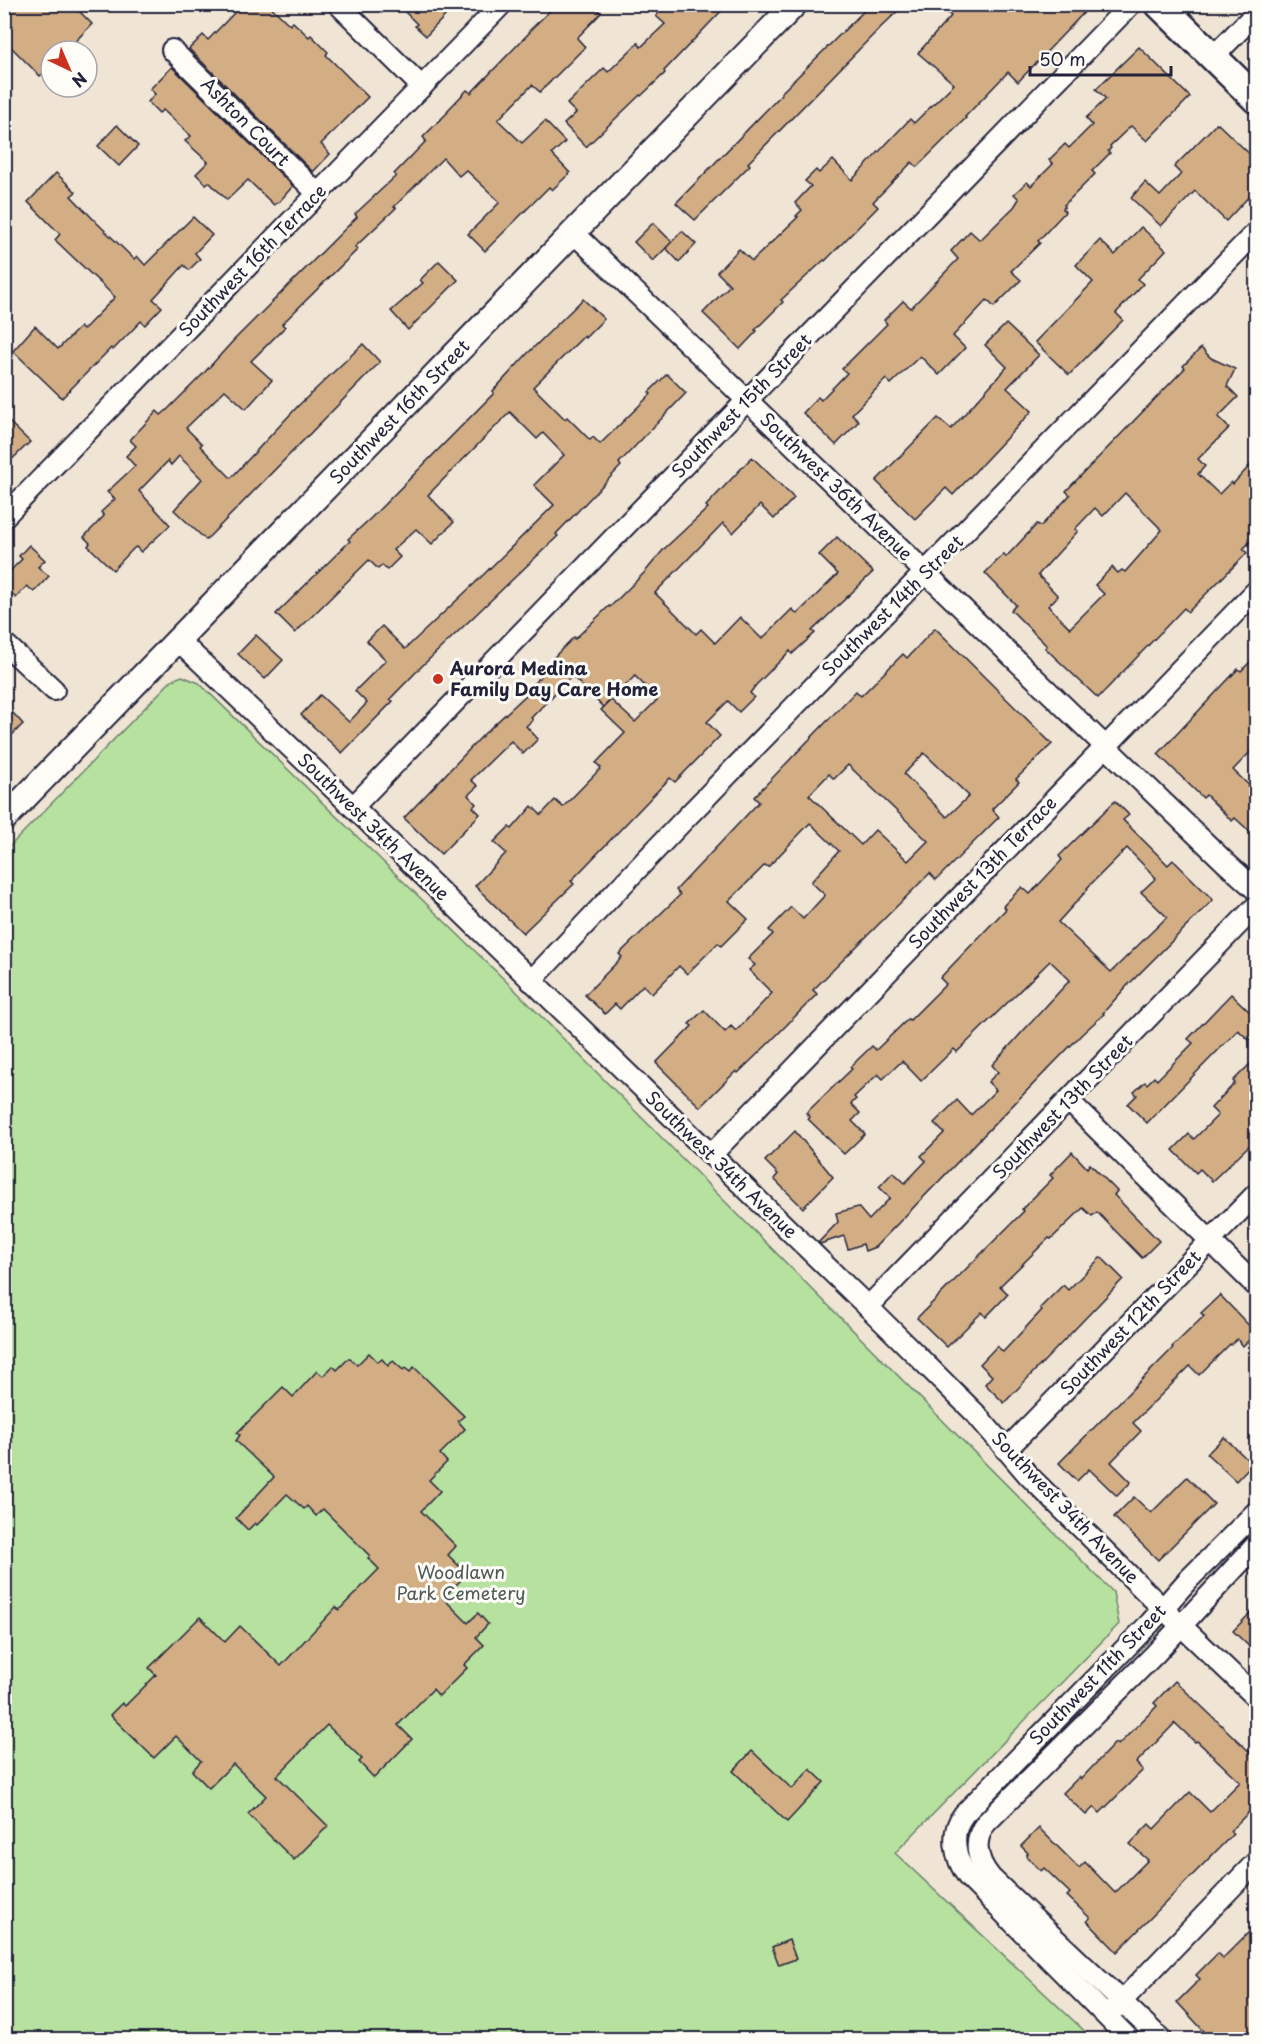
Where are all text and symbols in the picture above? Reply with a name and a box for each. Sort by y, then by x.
north arrow [39,39,99,99]
scale bar [1030,39,1171,77]
text: 50 m [1039,45,1086,72]
text: N [67,67,93,94]
street label: Ashton Court [195,70,297,172]
street label: Southwest 16th Terrace [172,178,332,342]
street label: Southwest 15th Street [665,327,817,483]
street label: Southwest 16th Street [323,333,475,489]
street label: Southwest 36th Avenue [755,406,920,566]
street label: Southwest 14th Street [815,528,969,682]
place label: Aurora Medina Family Day Care Home [449,654,658,702]
marker: Aurora Medina Family Day Care Home [431,672,445,686]
street label: Southwest 34th Avenue [292,746,456,906]
street label: Southwest 13th Terrace [902,790,1062,954]
street label: Southwest 13th Street [986,1028,1138,1184]
street label: Southwest 34th Avenue [640,1084,804,1244]
street label: Southwest 12th Street [1053,1243,1207,1401]
street label: Southwest 34th Avenue [986,1425,1146,1589]
park label: Woodlawn Park Cemetery [396,1558,526,1606]
street label: Southwest 11th Street [1022,1598,1171,1750]

